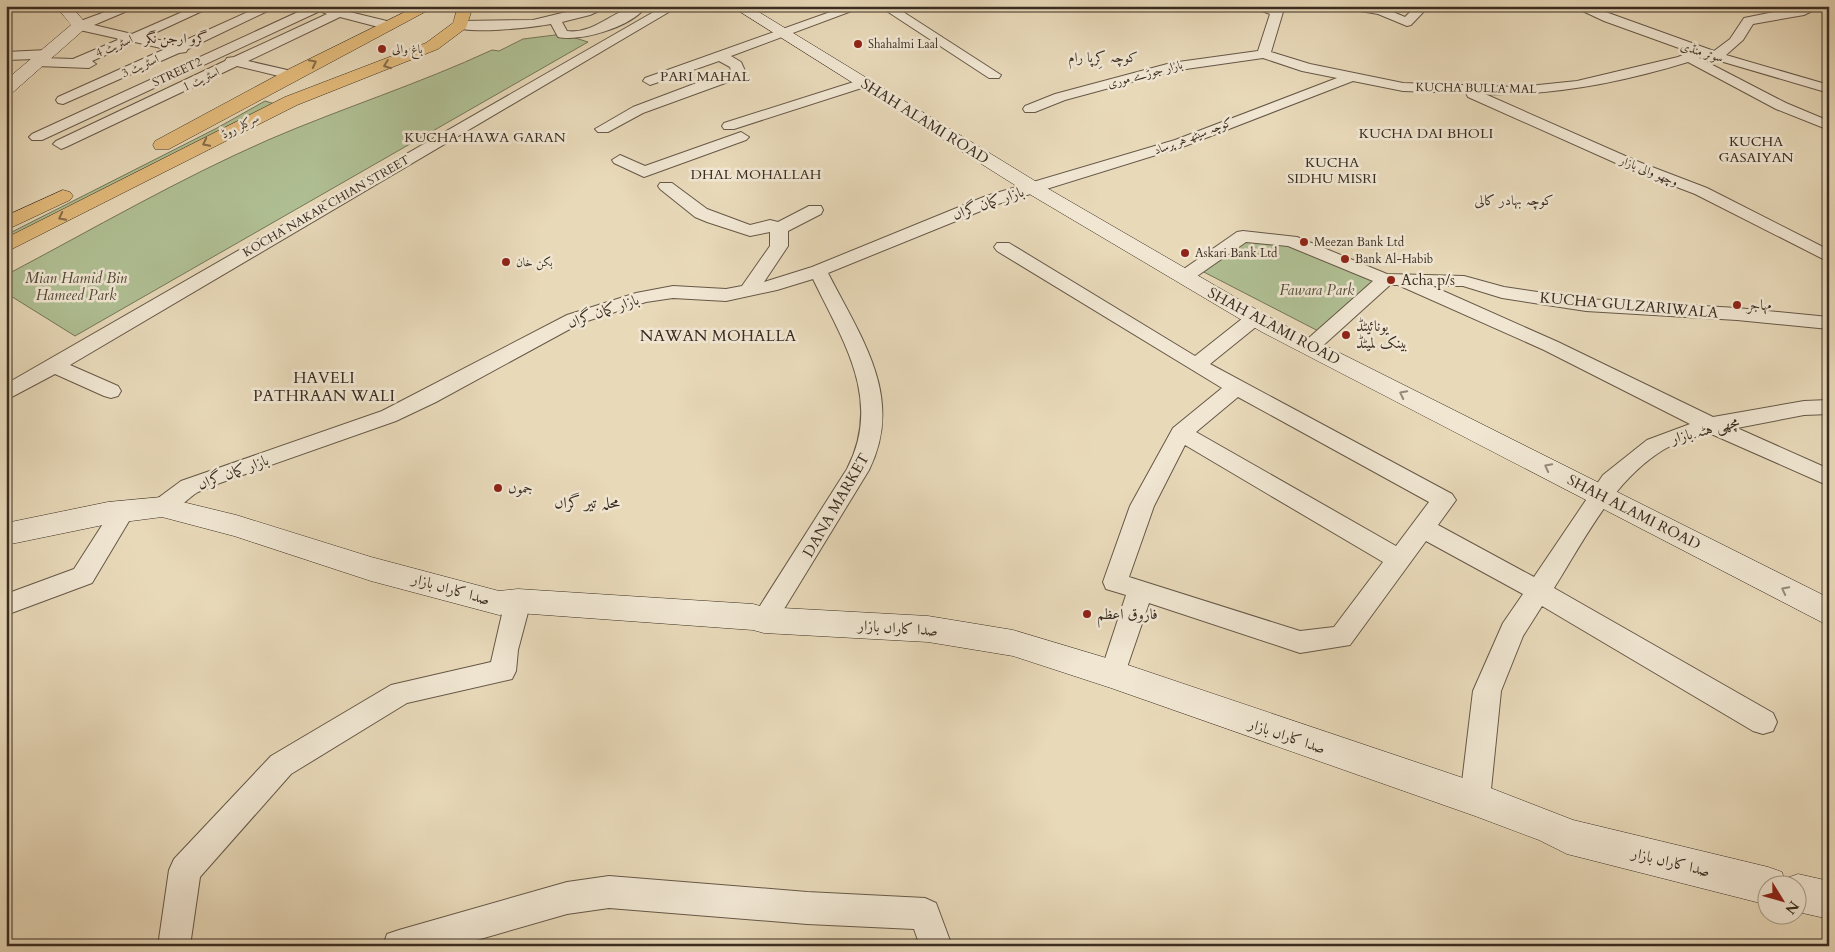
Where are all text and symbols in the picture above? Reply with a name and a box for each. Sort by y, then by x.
district label: گرو ارجن نگر [142,29,208,48]
street label: اسٹریٹ 4 [93,31,136,61]
place label: Shahalmi Laal [868,36,938,52]
marker: Shahalmi Laal [852,38,864,50]
street label: سوتر منڈی [1679,38,1726,66]
place label: باغ والی [392,41,423,60]
marker: باغ والی [376,43,388,55]
district label: کوچہ کِرپا رام [1068,48,1138,70]
street label: اسٹریٹ 3 [119,51,162,81]
street label: STREET2 [150,54,204,90]
street label: بازار جوڑے موری [1106,56,1184,92]
one-way arrow [308,59,317,69]
one-way arrow [384,59,392,69]
street label: اسٹریٹ 1 [180,63,222,95]
district label: PARI MAHAL [660,67,750,86]
street label: SHAH ALAMI ROAD [857,74,993,168]
street label: KUCHA BULLA MAL [1415,79,1537,97]
street label: سرکلر روڈ [218,110,262,142]
street label: کوچہ سیٹھ ہر پرساد [1151,114,1235,159]
district label: KUCHA DAI BHOLI [1359,124,1493,143]
district label: KUCHA HAWA GARAN [404,128,566,147]
district label: KUCHA GASAIYAN [1718,132,1794,167]
one-way arrow [203,137,212,147]
street label: KOCHA NAKAR CHIAN STREET [240,151,412,260]
street label: وچھو والی بازار [1617,152,1681,190]
district label: KUCHA SIDHU MISRI [1287,153,1377,188]
district label: DHAL MOHALLAH [691,165,822,184]
street label: بازار کمان گراں [950,181,1027,225]
district label: کوچہ بہادر کالی [1474,191,1554,210]
one-way arrow [58,211,67,221]
place label: Meezan Bank Ltd [1314,234,1405,250]
marker: Meezan Bank Ltd [1298,236,1310,248]
place label: Askari Bank Ltd [1195,245,1278,261]
marker: Askari Bank Ltd [1179,247,1191,259]
place label: Bank Al-Habib [1355,251,1433,267]
marker: Bank Al-Habib [1339,253,1351,265]
place label: بکن خان [516,254,553,271]
marker: بکن خان [500,256,512,268]
park label: Mian Hamid Bin Hameed Park [25,268,128,305]
place label: Acha p/s [1401,270,1455,290]
marker: Acha p/s [1385,274,1397,286]
park label: Fawara Park [1279,280,1355,300]
street label: SHAH ALAMI ROAD [1204,283,1344,369]
street label: KUCHA GULZARIWALA [1539,287,1719,323]
street label: بازار کمان گراں [565,289,642,333]
place label: مہاجر [1745,295,1772,315]
marker: مہاجر [1731,299,1743,311]
place label: یونائیٹڈ بینک لمیٹڈ [1356,316,1408,353]
district label: NAWAN MOHALLA [640,325,797,347]
marker: یونائیٹڈ بینک لمیٹڈ [1340,329,1352,341]
district label: HAVELI PATHRAAN WALI [253,367,395,407]
one-way arrow [1399,390,1408,400]
street label: مچھی ہٹہ بازار [1667,411,1742,450]
street label: DANA MARKET [798,449,874,561]
street label: بازار کمان گراں [195,450,272,494]
one-way arrow [1544,463,1553,473]
street label: SHAH ALAMI ROAD [1564,470,1704,554]
place label: جموں [508,478,533,498]
marker: جموں [492,482,504,494]
district label: محلہ تیر گراں [554,492,620,514]
street label: صدا کاراں بازار [408,568,492,610]
one-way arrow [1782,586,1791,596]
place label: فاروق اعظم [1097,604,1158,628]
marker: فاروق اعظم [1081,608,1093,620]
street label: صدا کاراں بازار [856,615,938,641]
street label: صدا کاراں بازار [1244,713,1328,758]
street label: صدا کاراں بازار [1628,842,1712,881]
north arrow [1758,874,1808,924]
text: N [1781,897,1803,918]

